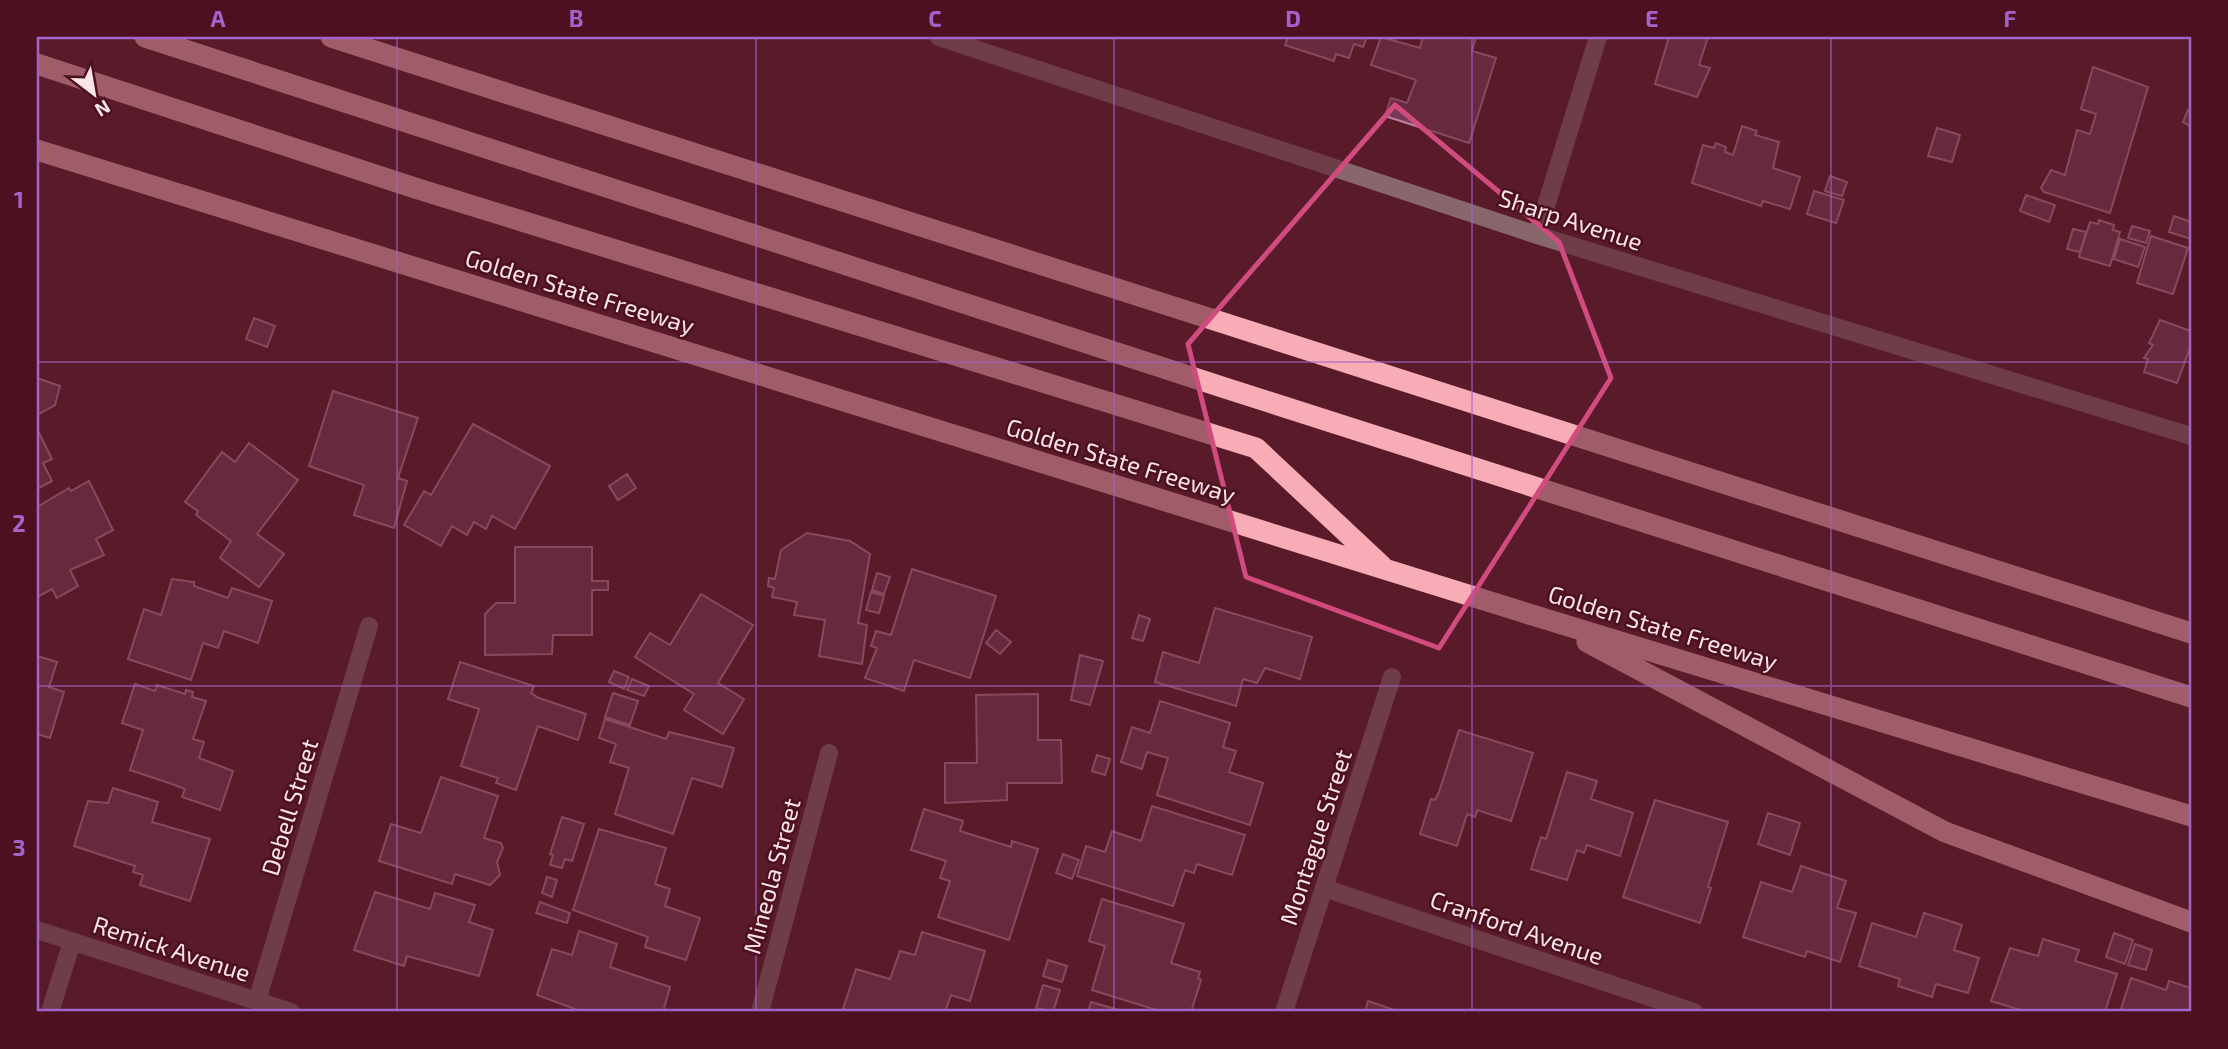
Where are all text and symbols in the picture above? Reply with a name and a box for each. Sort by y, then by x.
text: A [210,4,226,32]
text: B [569,4,583,32]
text: C [928,4,942,32]
text: D [1285,4,1301,32]
text: E [1645,4,1659,32]
text: F [2004,4,2017,32]
north arrow [60,60,130,130]
text: N [91,96,115,122]
street label: Sharp Avenue [1496,182,1646,256]
text: 1 [14,185,24,213]
street label: Golden State Freeway [462,242,698,340]
street label: Golden State Freeway [1003,411,1239,509]
text: 2 [12,509,26,537]
street label: Golden State Freeway [1545,578,1781,676]
street label: Debell Street [255,735,323,879]
street label: Montague Street [1273,746,1357,928]
street label: Mineola Street [736,795,806,957]
text: 3 [12,833,26,861]
street label: Cranford Avenue [1427,884,1607,970]
street label: Remick Avenue [90,909,254,987]

